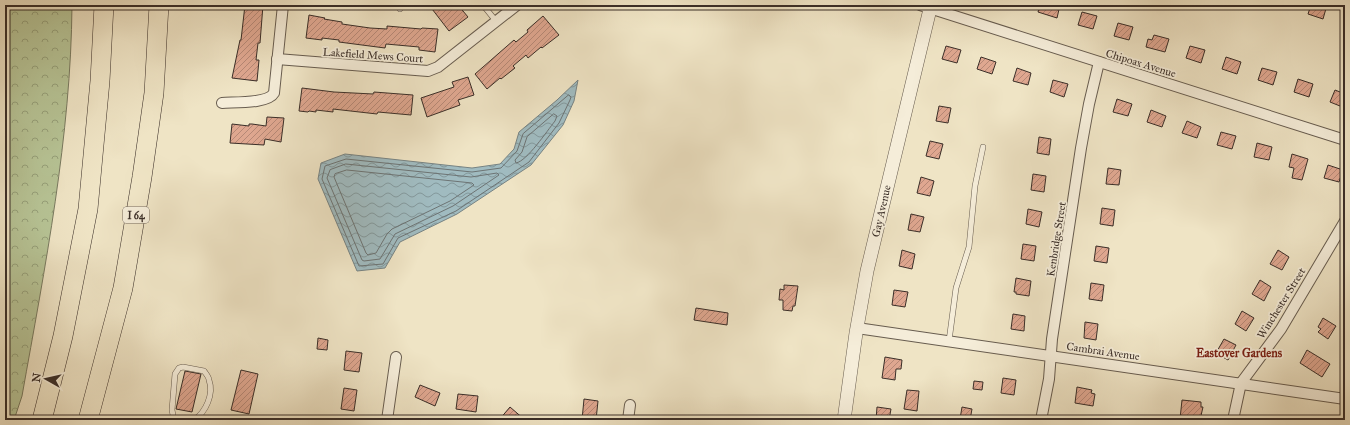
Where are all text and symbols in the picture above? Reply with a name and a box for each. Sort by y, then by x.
street label: Lakefield Mews Court [322,46,424,65]
street label: Chipoax Avenue [1104,47,1178,80]
street label: Gay Avenue [869,183,894,238]
street label: Kenbridge Street [1044,201,1069,277]
road number: I 64 [123,207,149,223]
street label: Winchester Street [1254,265,1308,341]
street label: Cambrai Avenue [1065,340,1141,363]
district label: Eastover Gardens [1196,346,1283,360]
north arrow [26,359,66,399]
text: N [30,371,44,383]

